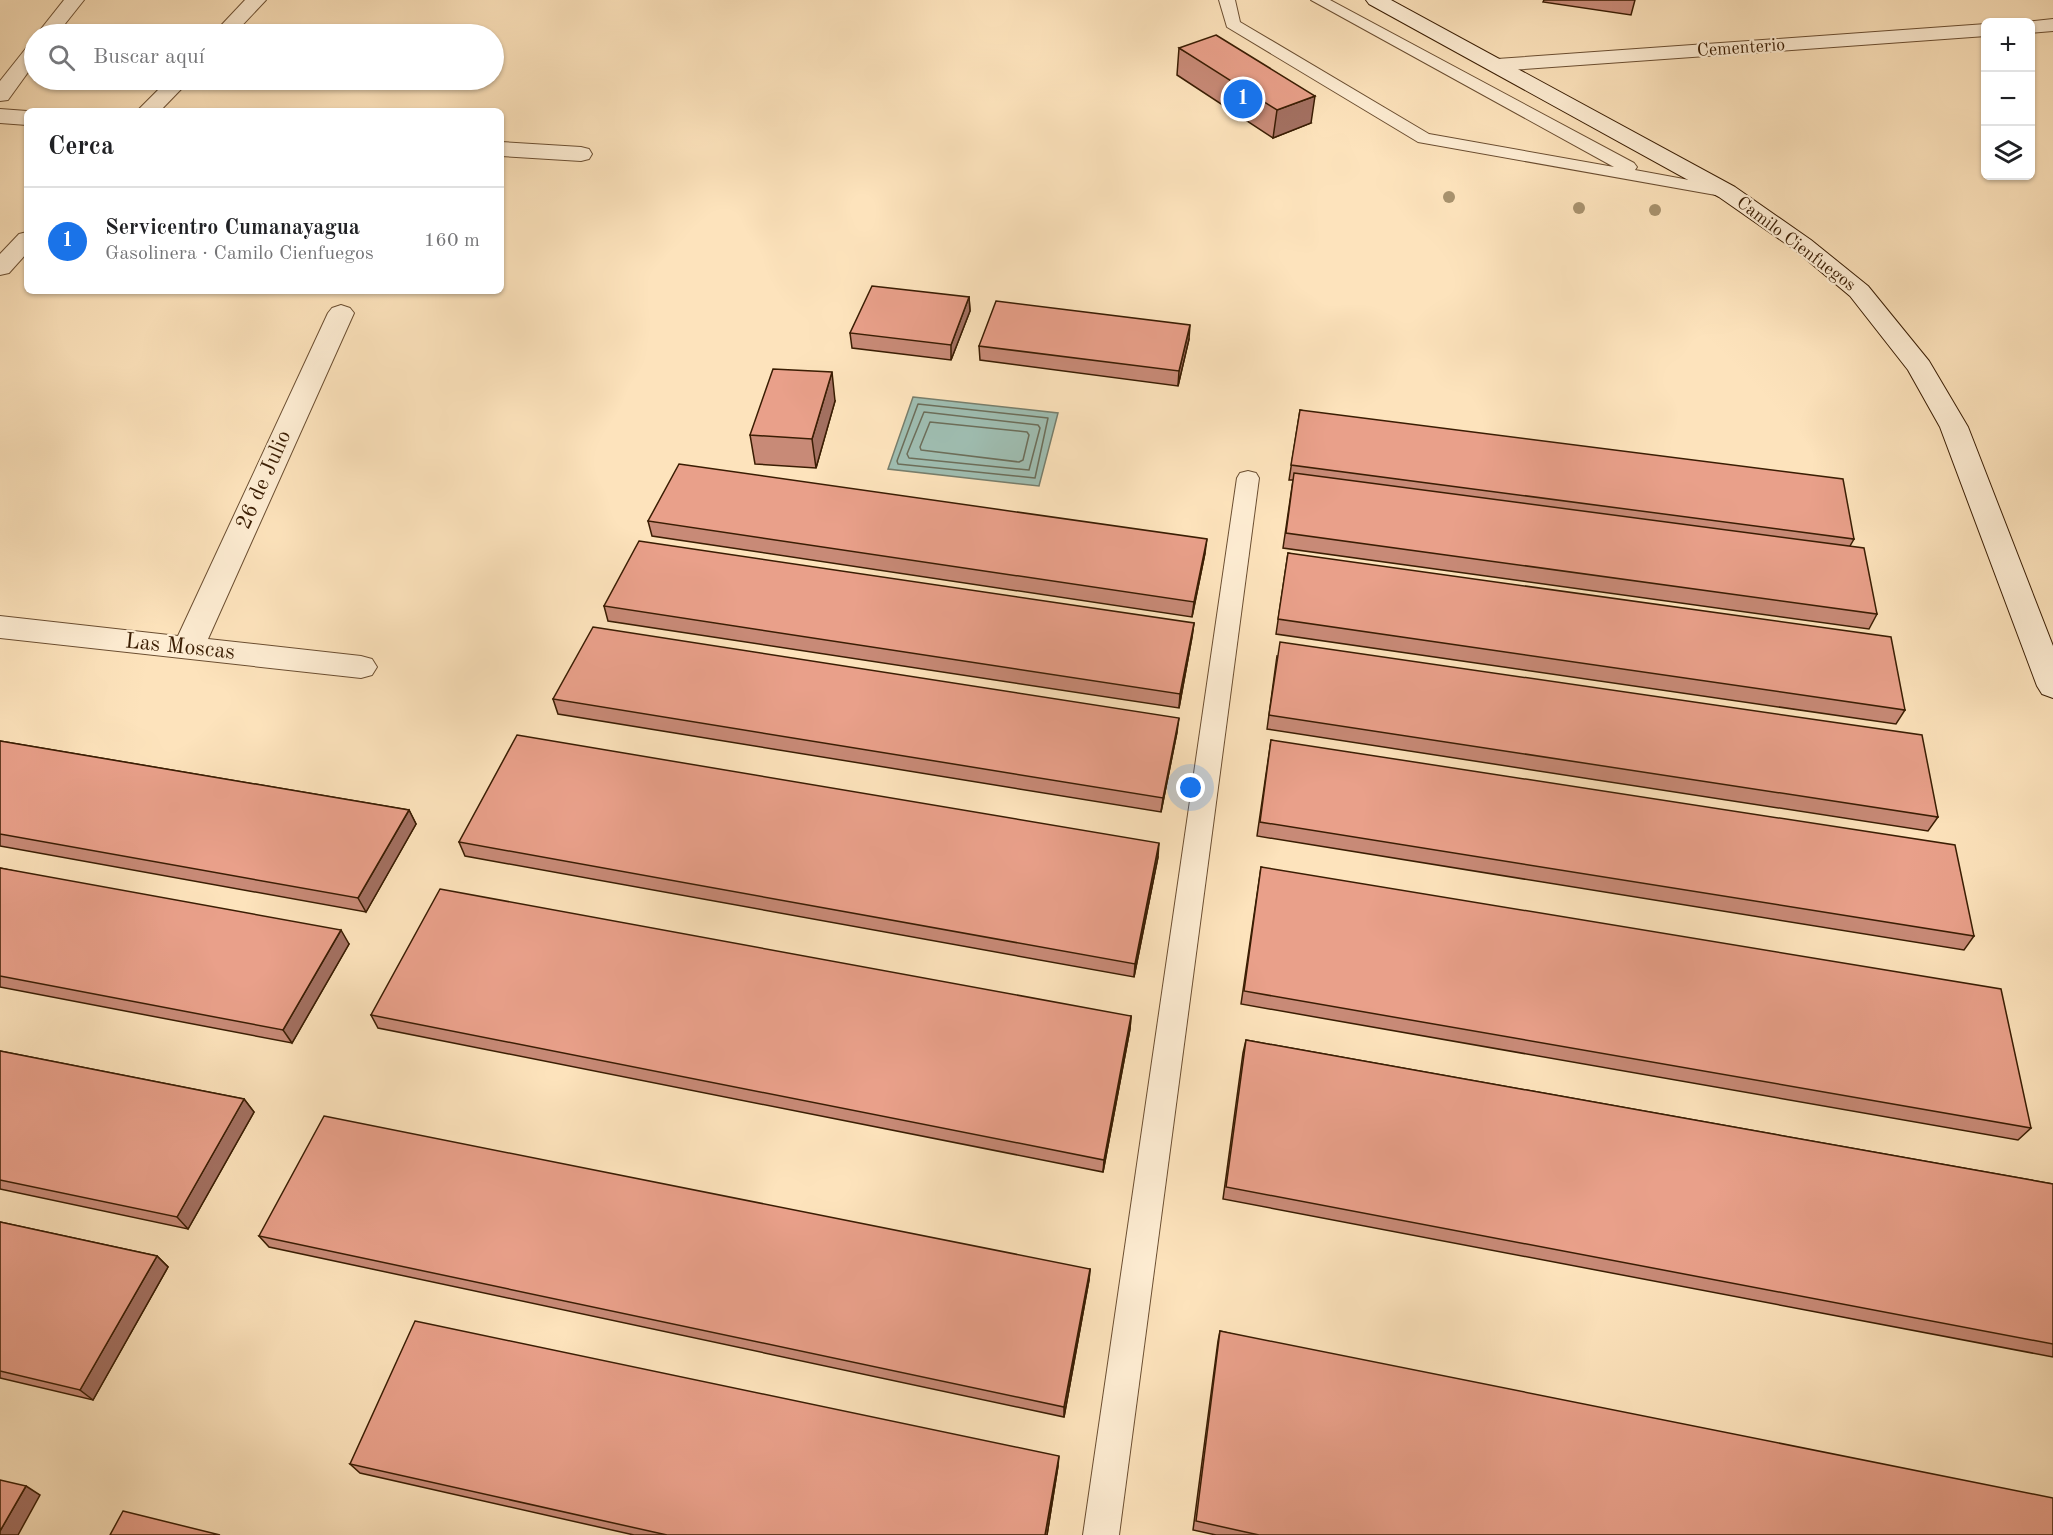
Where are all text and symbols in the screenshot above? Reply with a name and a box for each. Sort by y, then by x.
map controls [1981,18,2035,180]
button: + [1981,18,2035,72]
search box [24,24,504,90]
street label: Cementerio [1696,36,1786,60]
icon: search [45,41,78,74]
text: Buscar aquí [93,46,205,68]
button: − [1981,72,2035,126]
pin: 1 [1224,76,1262,122]
button: layers [1981,126,2035,180]
text: Cerca [48,134,114,160]
street label: Camilo Cienfuegos [1733,193,1859,295]
text: Servicentro Cumanayagua [105,217,360,239]
text: 1 [62,231,73,251]
text: 160 m [424,231,480,251]
text: Gasolinera · Camilo Cienfuegos [105,244,374,264]
street label: 26 de Julio [232,427,296,533]
street label: Las Moscas [124,630,236,664]
your location [1176,773,1205,802]

